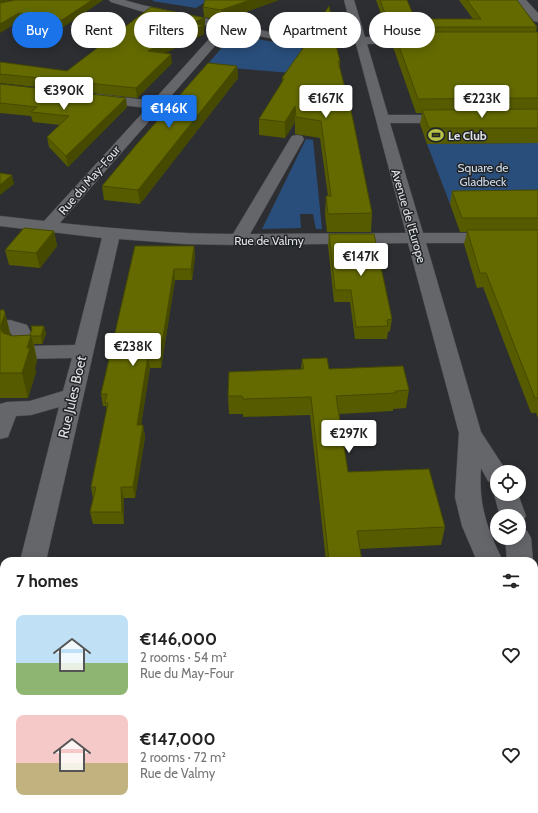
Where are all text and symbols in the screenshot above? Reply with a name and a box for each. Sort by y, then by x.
chip: Buy [12,12,63,48]
chip: Rent [71,12,126,48]
chip: Filters [134,12,198,48]
chip: New [206,12,261,48]
chip: Apartment [269,12,361,48]
chip: House [369,12,435,48]
pin: €390K [36,77,92,111]
text: €390K [44,82,84,98]
pin: €167K [298,85,354,119]
pin: €223K [454,85,510,119]
text: €167K [308,90,344,106]
text: €223K [463,90,501,106]
pin: €146K [141,95,197,129]
text: €146K [151,100,187,116]
sports icon: Le Club [427,126,445,144]
place label: Le Club [448,128,487,143]
street label: Rue du May-Four [55,142,123,218]
park label: Square de Gladbeck [457,160,509,189]
street label: Avenue de l'Europe [388,167,430,265]
street label: Rue de Valmy [234,233,304,248]
pin: €147K [333,243,389,277]
text: €147K [343,248,379,264]
pin: €238K [105,333,161,367]
text: €238K [114,338,152,354]
street label: Rue Jules Boet [54,354,90,440]
pin: €297K [321,420,377,454]
text: €297K [330,425,368,441]
map controls [490,465,526,545]
button: locate [490,465,526,501]
button: layers [490,509,526,545]
icon: filters [500,570,522,592]
text: 7 homes [16,571,78,591]
text: €146,000 [140,629,217,649]
icon: home [48,631,96,679]
icon: heart [500,644,522,666]
text: 2 rooms · 54 m² [140,649,227,665]
text: Rue du May-Four [140,665,234,681]
text: €147,000 [140,729,216,749]
icon: home [48,731,96,779]
icon: heart [500,744,522,766]
text: 2 rooms · 72 m² [140,749,226,765]
text: Rue de Valmy [140,765,215,781]

